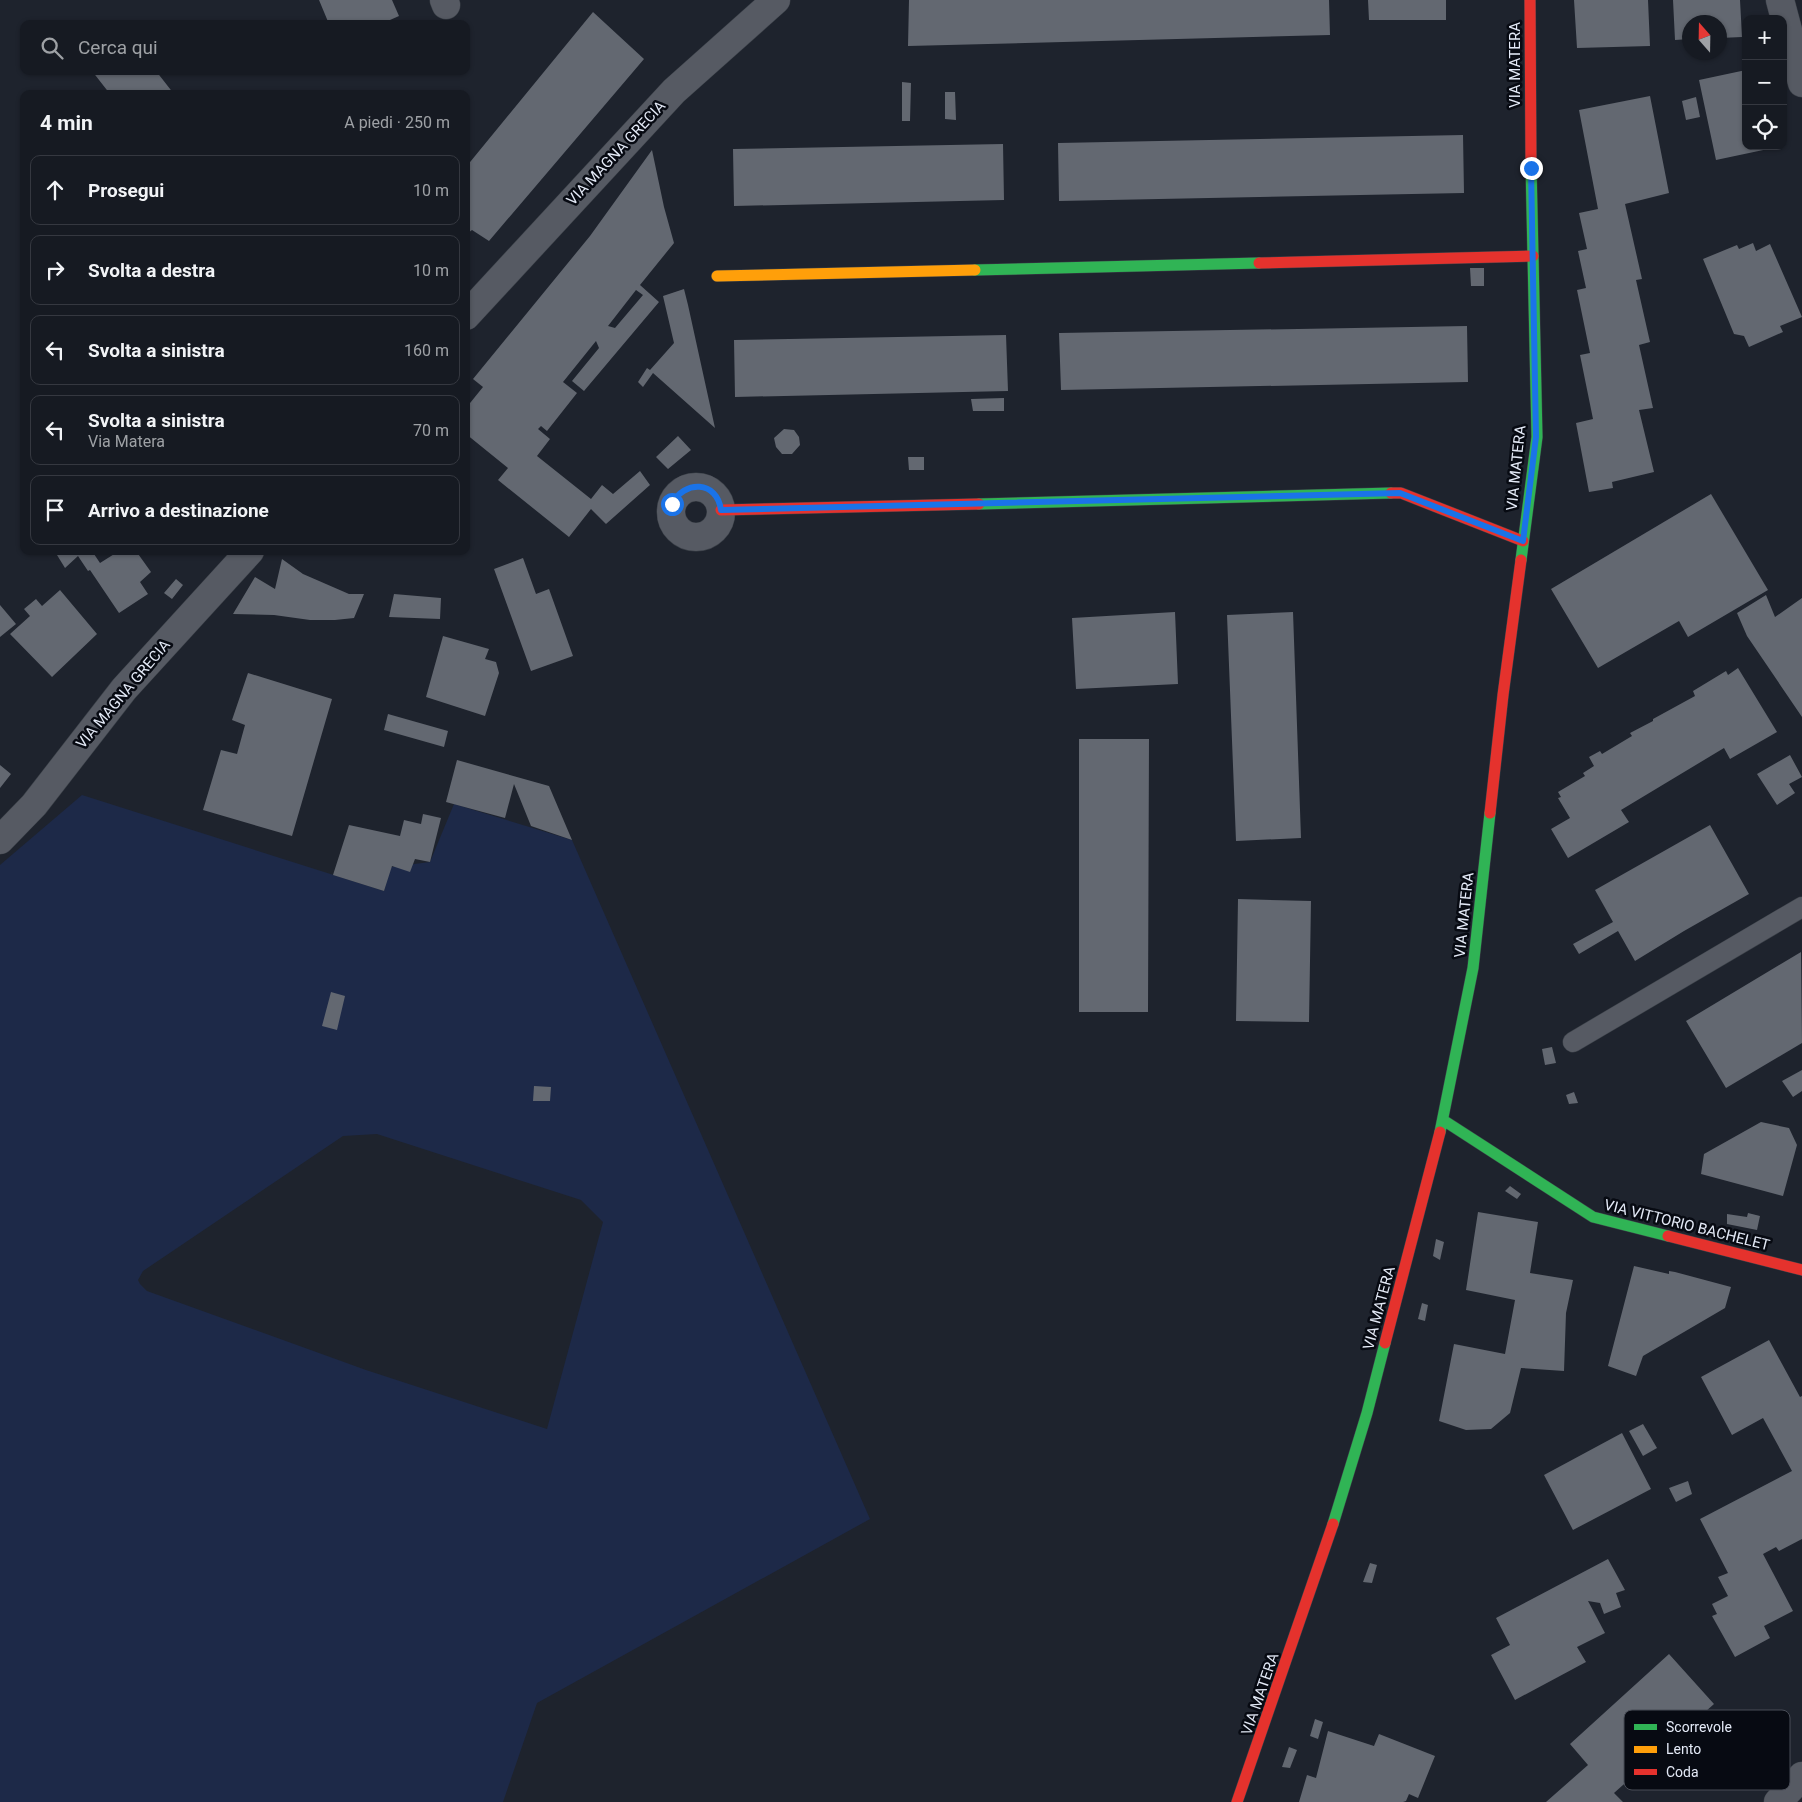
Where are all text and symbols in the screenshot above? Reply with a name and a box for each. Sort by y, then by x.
north arrow [1682,15,1727,60]
map controls [1742,15,1787,150]
button: + [1742,15,1787,60]
search box [20,20,470,75]
street label: VIA MATERA [1506,22,1524,108]
icon: search [38,34,66,62]
text: Cerca qui [78,36,158,59]
button: − [1742,60,1787,105]
street label: VIA MAGNA GRECIA [563,97,669,209]
button: locate [1742,105,1787,150]
text: 4 min [40,111,93,135]
text: A piedi · 250 m [344,113,450,132]
route end [1520,157,1543,180]
icon: ahead [41,176,69,204]
text: Prosegui [88,179,164,202]
text: 10 m [413,181,449,200]
icon: right [41,256,69,284]
text: Svolta a destra [88,259,215,282]
text: 10 m [413,261,449,280]
icon: left [41,336,69,364]
text: Svolta a sinistra [88,339,225,362]
text: 160 m [404,341,449,360]
text: Svolta a sinistra [88,409,225,432]
icon: left [41,416,69,444]
text: 70 m [413,421,449,440]
street label: VIA MATERA [1503,424,1529,512]
text: Via Matera [88,432,165,451]
route start [661,493,684,516]
icon: arrive [41,496,69,524]
text: Arrivo a destinazione [88,499,269,522]
street label: VIA MAGNA GRECIA [72,636,174,752]
street label: VIA MATERA [1451,871,1477,959]
street label: VIA VITTORIO BACHELET [1602,1196,1772,1254]
street label: VIA MATERA [1359,1264,1399,1352]
street label: VIA MATERA [1238,1650,1283,1738]
legend [1624,1710,1790,1790]
text: Scorrevole [1666,1719,1732,1735]
text: Lento [1666,1741,1701,1757]
text: Coda [1666,1764,1699,1780]

